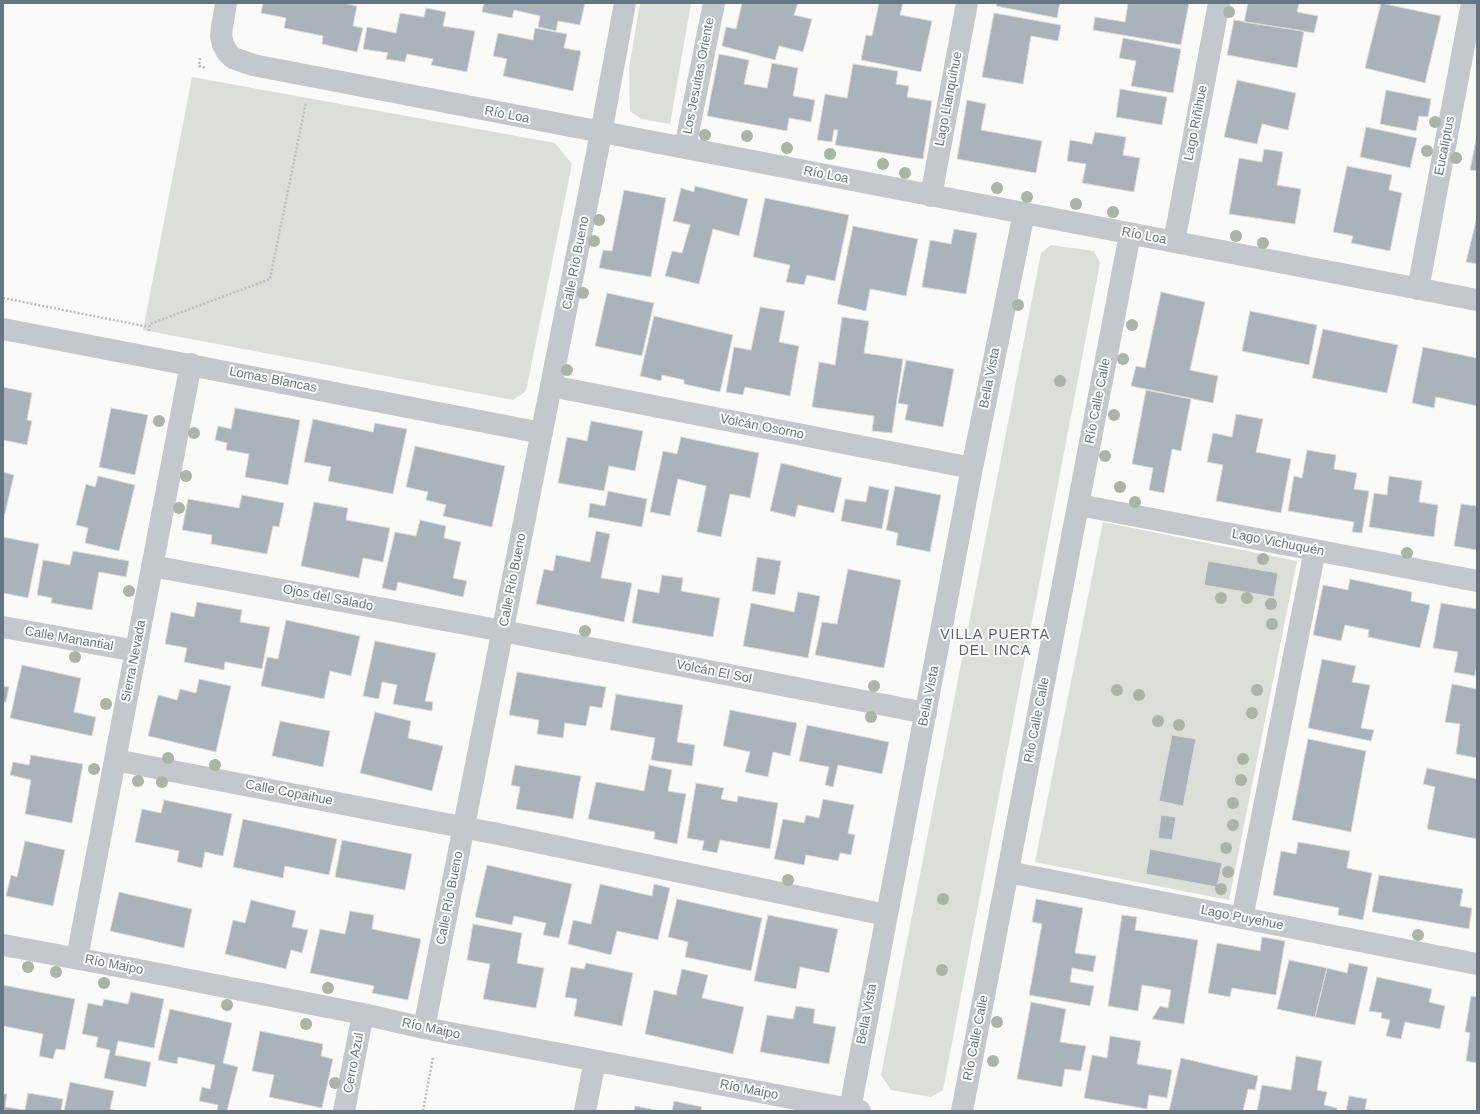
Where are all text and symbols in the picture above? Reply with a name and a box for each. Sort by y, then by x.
street label: Los Jesuitas Oriente [680,16,718,136]
street label: Lago Llanquihue [932,50,966,148]
street label: Lago Riñihue [1181,84,1211,162]
street label: Río Loa [483,103,531,127]
street label: Eucaliptus [1432,115,1458,177]
street label: Río Loa [802,163,850,187]
street label: Calle Río Bueno [559,215,593,311]
street label: Río Loa [1120,224,1168,248]
street label: Bella Vista [977,346,1003,410]
street label: Río Calle Calle [1082,357,1114,445]
street label: Lomas Blancas [228,364,318,396]
street label: Volcán Osorno [719,411,805,443]
street label: Lago Vichuquén [1231,526,1325,560]
street label: Calle Río Bueno [496,532,530,628]
street label: Ojos del Salado [281,582,375,614]
street label: Sierra Nevada [118,619,150,703]
street label: Calle Manantial [24,624,114,654]
district label: VILLA PUERTA DEL INCA [940,627,1050,660]
street label: Volcán El Sol [675,657,753,687]
street label: Bella Vista [916,664,942,728]
street label: Río Calle Calle [1021,676,1053,764]
street label: Calle Copaihue [244,777,334,809]
street label: Calle Río Bueno [433,850,467,946]
street label: Lago Puyehue [1199,902,1285,934]
street label: Río Maipo [83,952,145,978]
street label: Bella Vista [854,982,880,1046]
street label: Río Calle Calle [960,994,992,1082]
street label: Río Maipo [400,1015,462,1043]
street label: Cerro Azul [340,1031,368,1095]
street label: Río Maipo [718,1077,780,1103]

